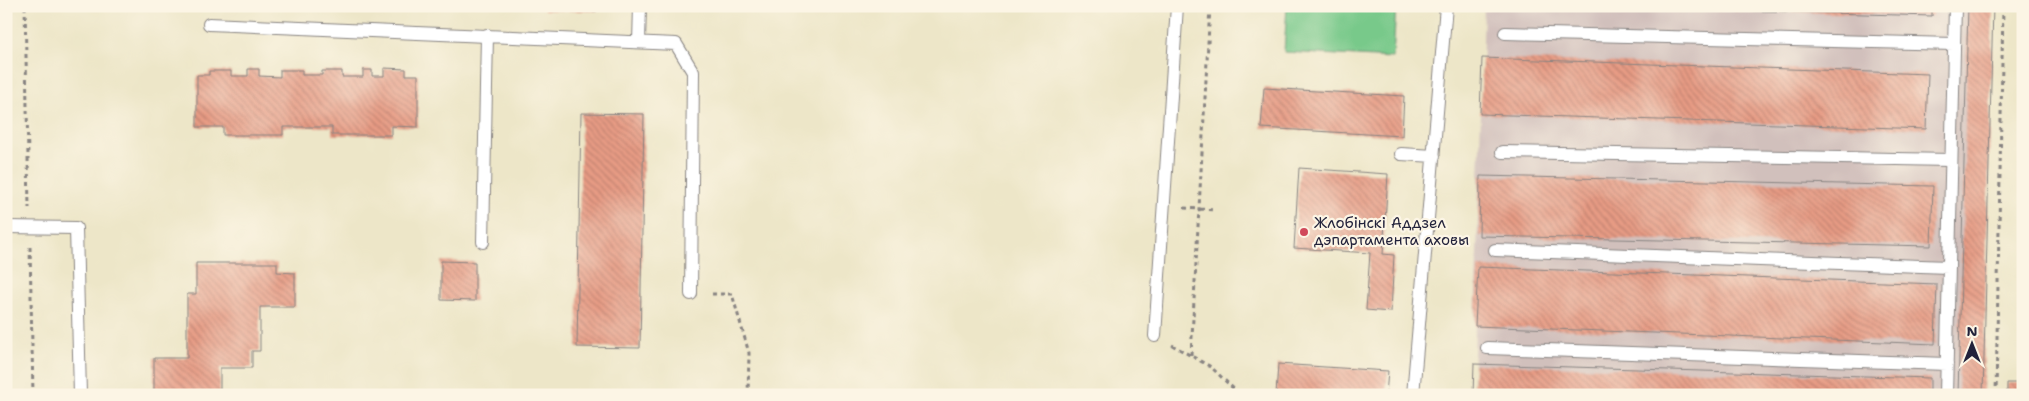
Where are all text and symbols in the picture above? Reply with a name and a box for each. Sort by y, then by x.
place label: Жлобінскі Аддзел дэпартамента аховы [1314,213,1469,250]
marker: Жлобінскі Аддзел дэпартамента аховы [1298,226,1310,238]
north arrow [1946,318,1996,368]
text: N [1966,322,1978,340]

